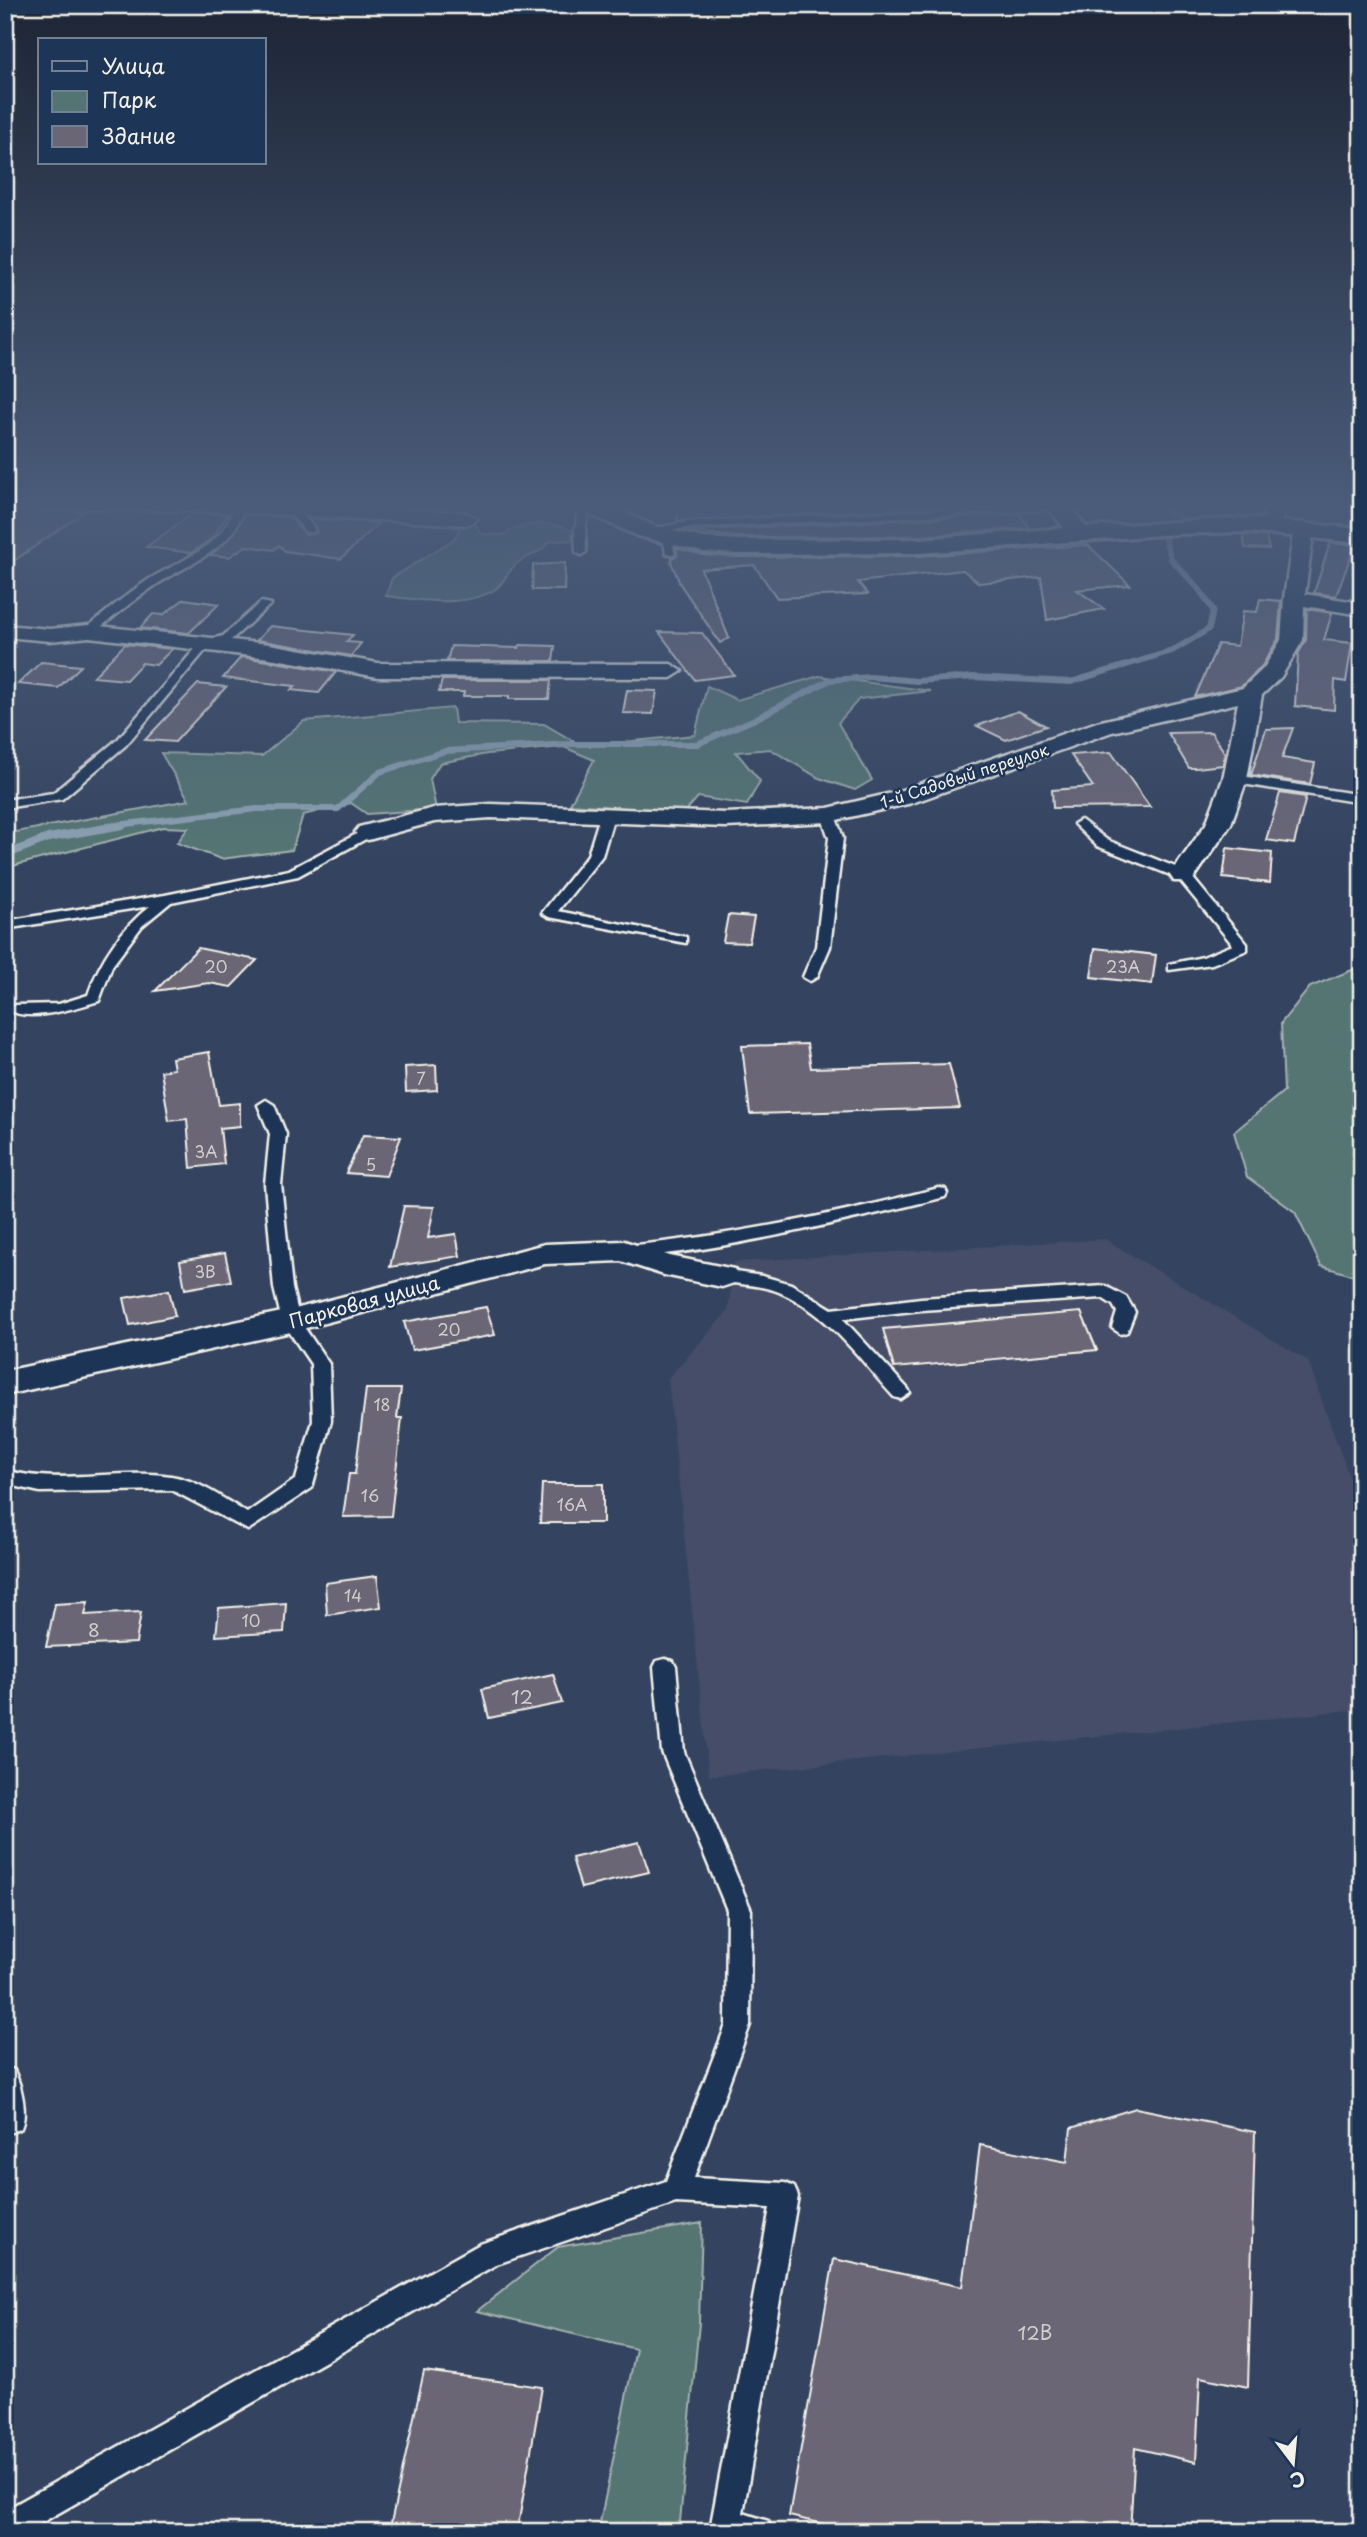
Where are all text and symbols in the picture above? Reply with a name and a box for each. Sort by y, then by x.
legend [38,38,266,164]
text: Улица [102,49,165,81]
text: Парк [102,83,157,115]
text: Здание [102,119,176,151]
street label: 1-й Садовый переулок [877,736,1052,814]
house number: 20 [205,954,227,978]
house number: 23А [1106,954,1140,978]
house number: 7 [416,1066,426,1090]
house number: 3А [195,1139,217,1163]
house number: 5 [366,1152,376,1176]
house number: 3В [194,1259,216,1283]
street label: Парковая улица [286,1267,442,1335]
house number: 20 [438,1317,460,1341]
house number: 18 [373,1392,391,1416]
house number: 16 [361,1483,379,1507]
house number: 16А [557,1492,587,1516]
house number: 14 [344,1583,362,1607]
house number: 10 [242,1608,260,1632]
house number: 8 [88,1615,100,1643]
house number: 12 [511,1682,533,1710]
house number: 12В [1018,2318,1052,2346]
north arrow [1258,2428,1328,2498]
text: С [1287,2465,1309,2496]

